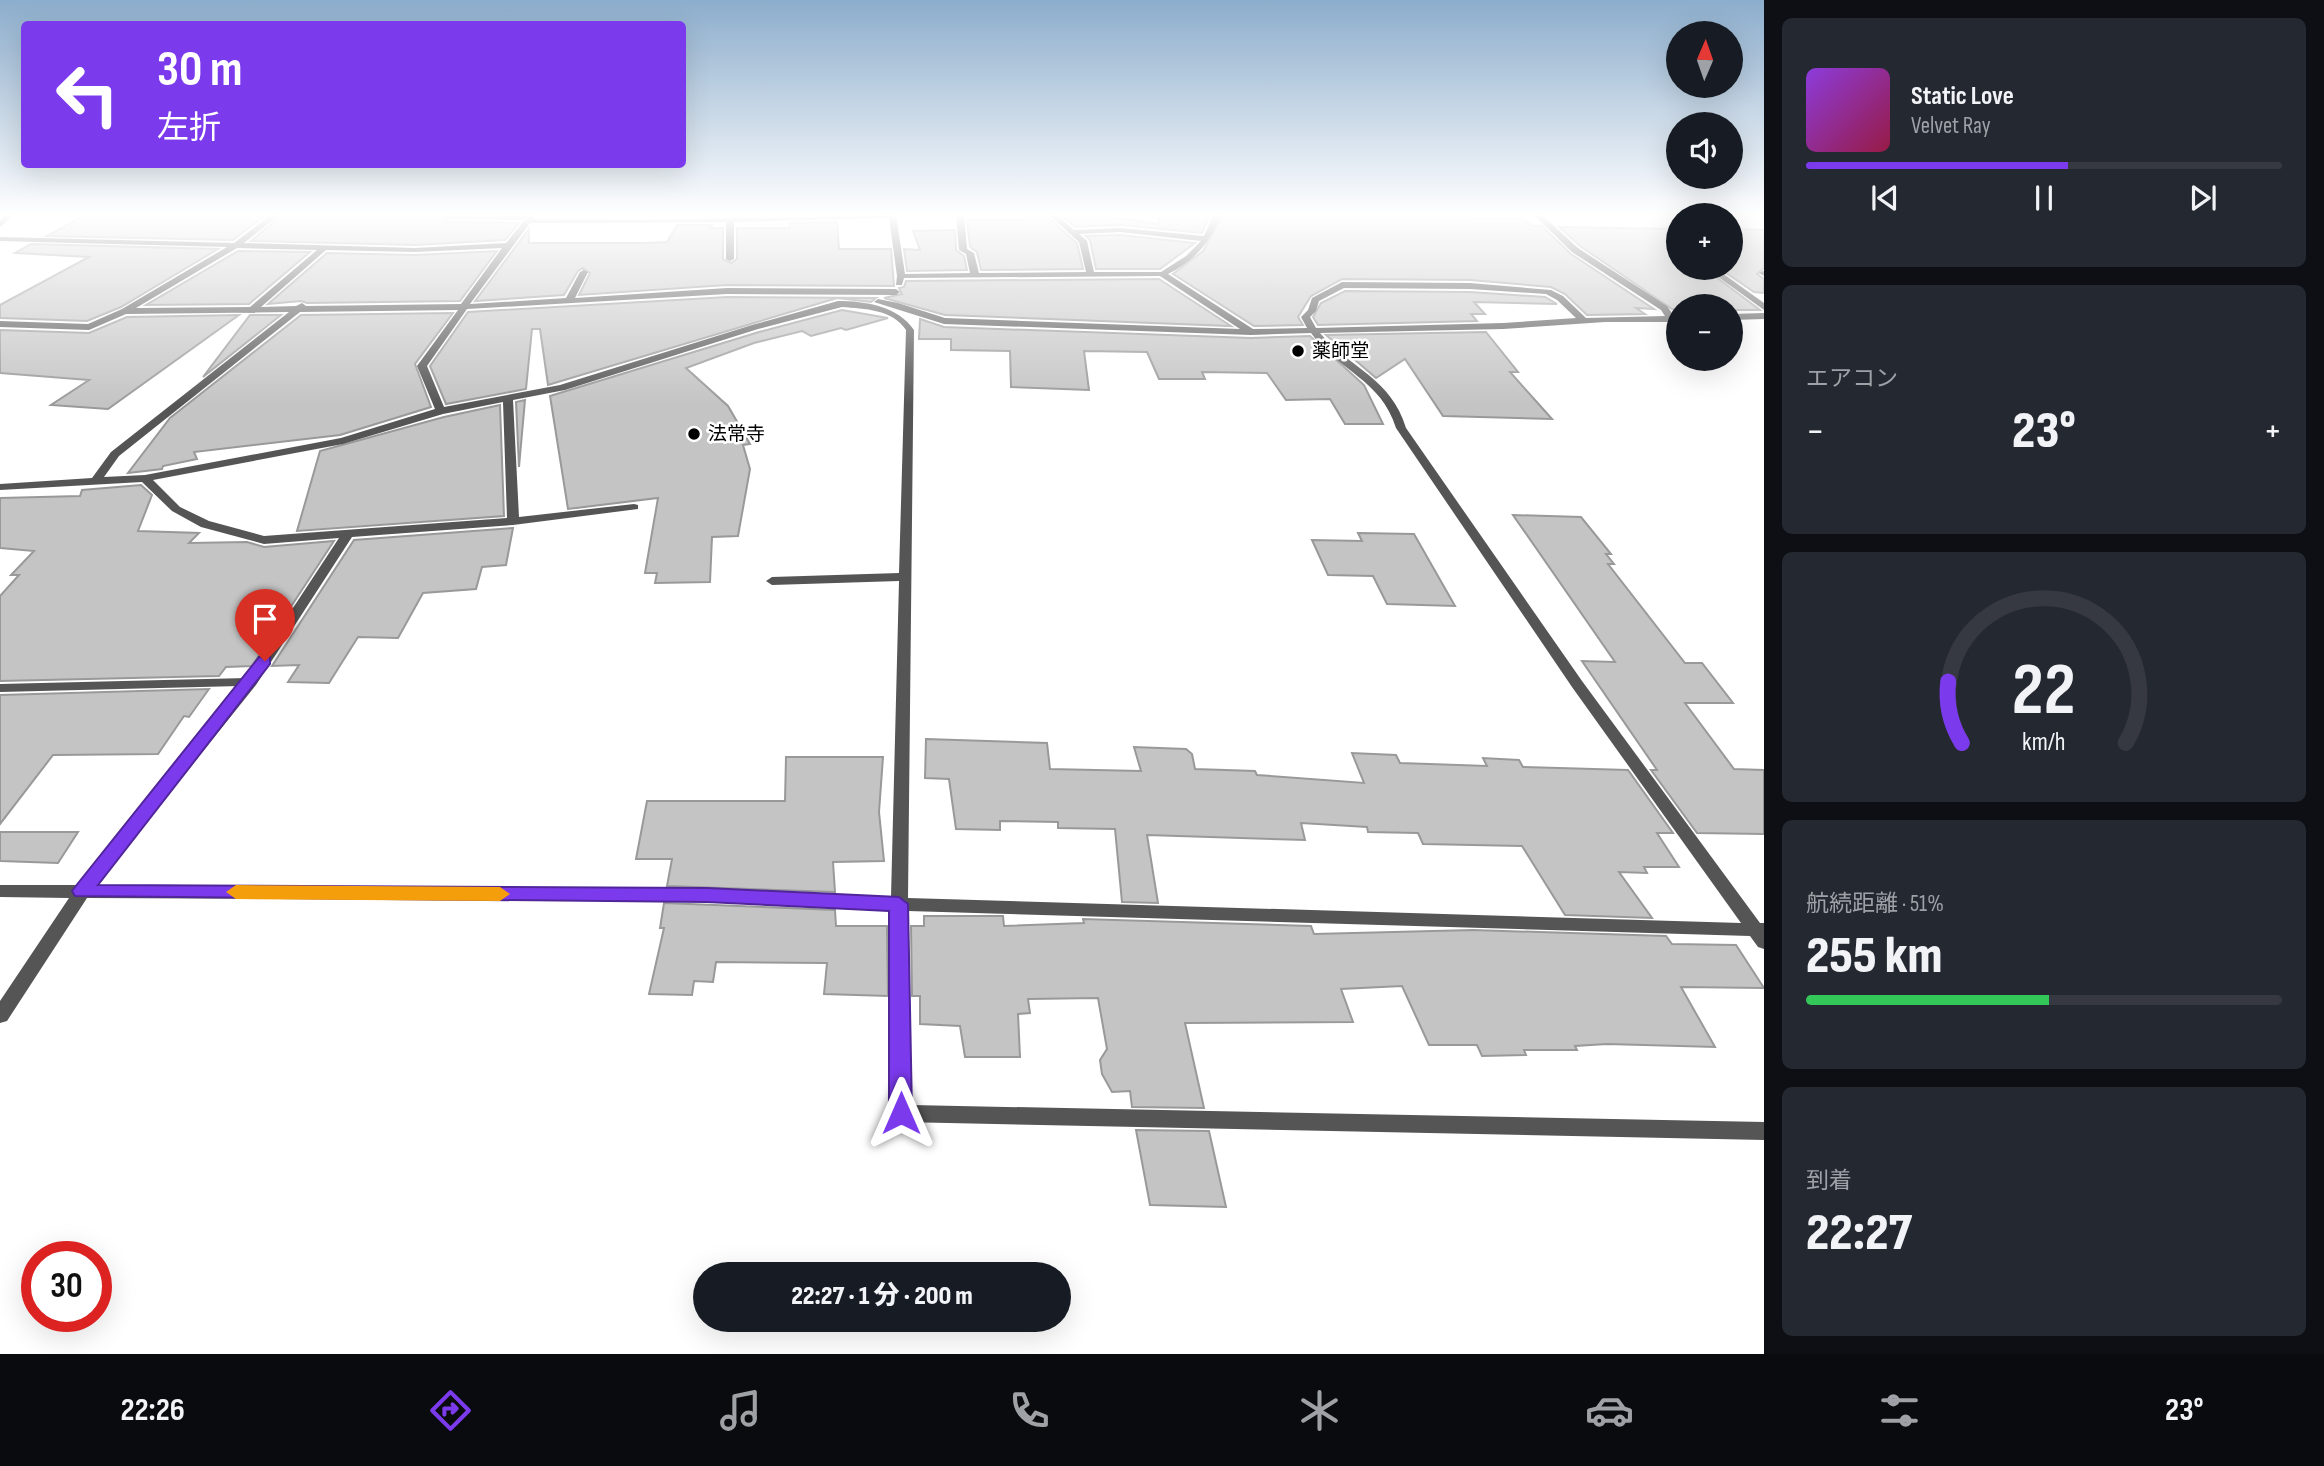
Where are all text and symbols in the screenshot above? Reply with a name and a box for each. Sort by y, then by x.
north arrow [1666,21,1743,98]
map controls [1666,21,1743,371]
text: 30 m [157,41,242,100]
icon: left [42,49,133,140]
text: Static Love [1911,81,2014,112]
text: 左折 [157,109,221,148]
button: sound [1666,112,1743,189]
text: Velvet Ray [1911,112,1991,140]
icon: previous [1866,179,1904,217]
icon: pause [2025,179,2063,217]
icon: next [2184,179,2222,217]
button: + [1666,203,1743,280]
button: − [1666,294,1743,371]
place label: 薬師堂 [1312,340,1369,363]
marker: 薬師堂 [1290,343,1306,359]
text: エアコン [1806,365,1898,393]
text: 23° [2012,400,2076,463]
text: − [1806,409,1825,454]
text: + [2263,409,2282,454]
place label: 法常寺 [708,423,765,446]
marker: 法常寺 [686,426,702,442]
pin [235,589,295,661]
icon: arrive [246,600,284,638]
text: 22 [2012,647,2076,735]
text: km/h [2022,727,2066,758]
text: 航続距離 · 51% [1806,890,1944,918]
text: 255 km [1806,925,1943,988]
position arrow [864,1076,938,1150]
text: 到着 [1806,1167,1852,1195]
text: 22:27 [1806,1202,1912,1265]
speed limit sign: 30 [21,1241,112,1332]
text: 22:27 · 1 分 · 200 m [791,1281,973,1312]
icon: directions [426,1386,475,1435]
icon: music [716,1386,765,1435]
icon: phone [1005,1386,1054,1435]
icon: climate [1295,1386,1344,1435]
icon: car [1585,1386,1634,1435]
icon: filters [1875,1386,1924,1435]
text: 22:26 [120,1391,185,1430]
text: 23° [2165,1391,2204,1430]

